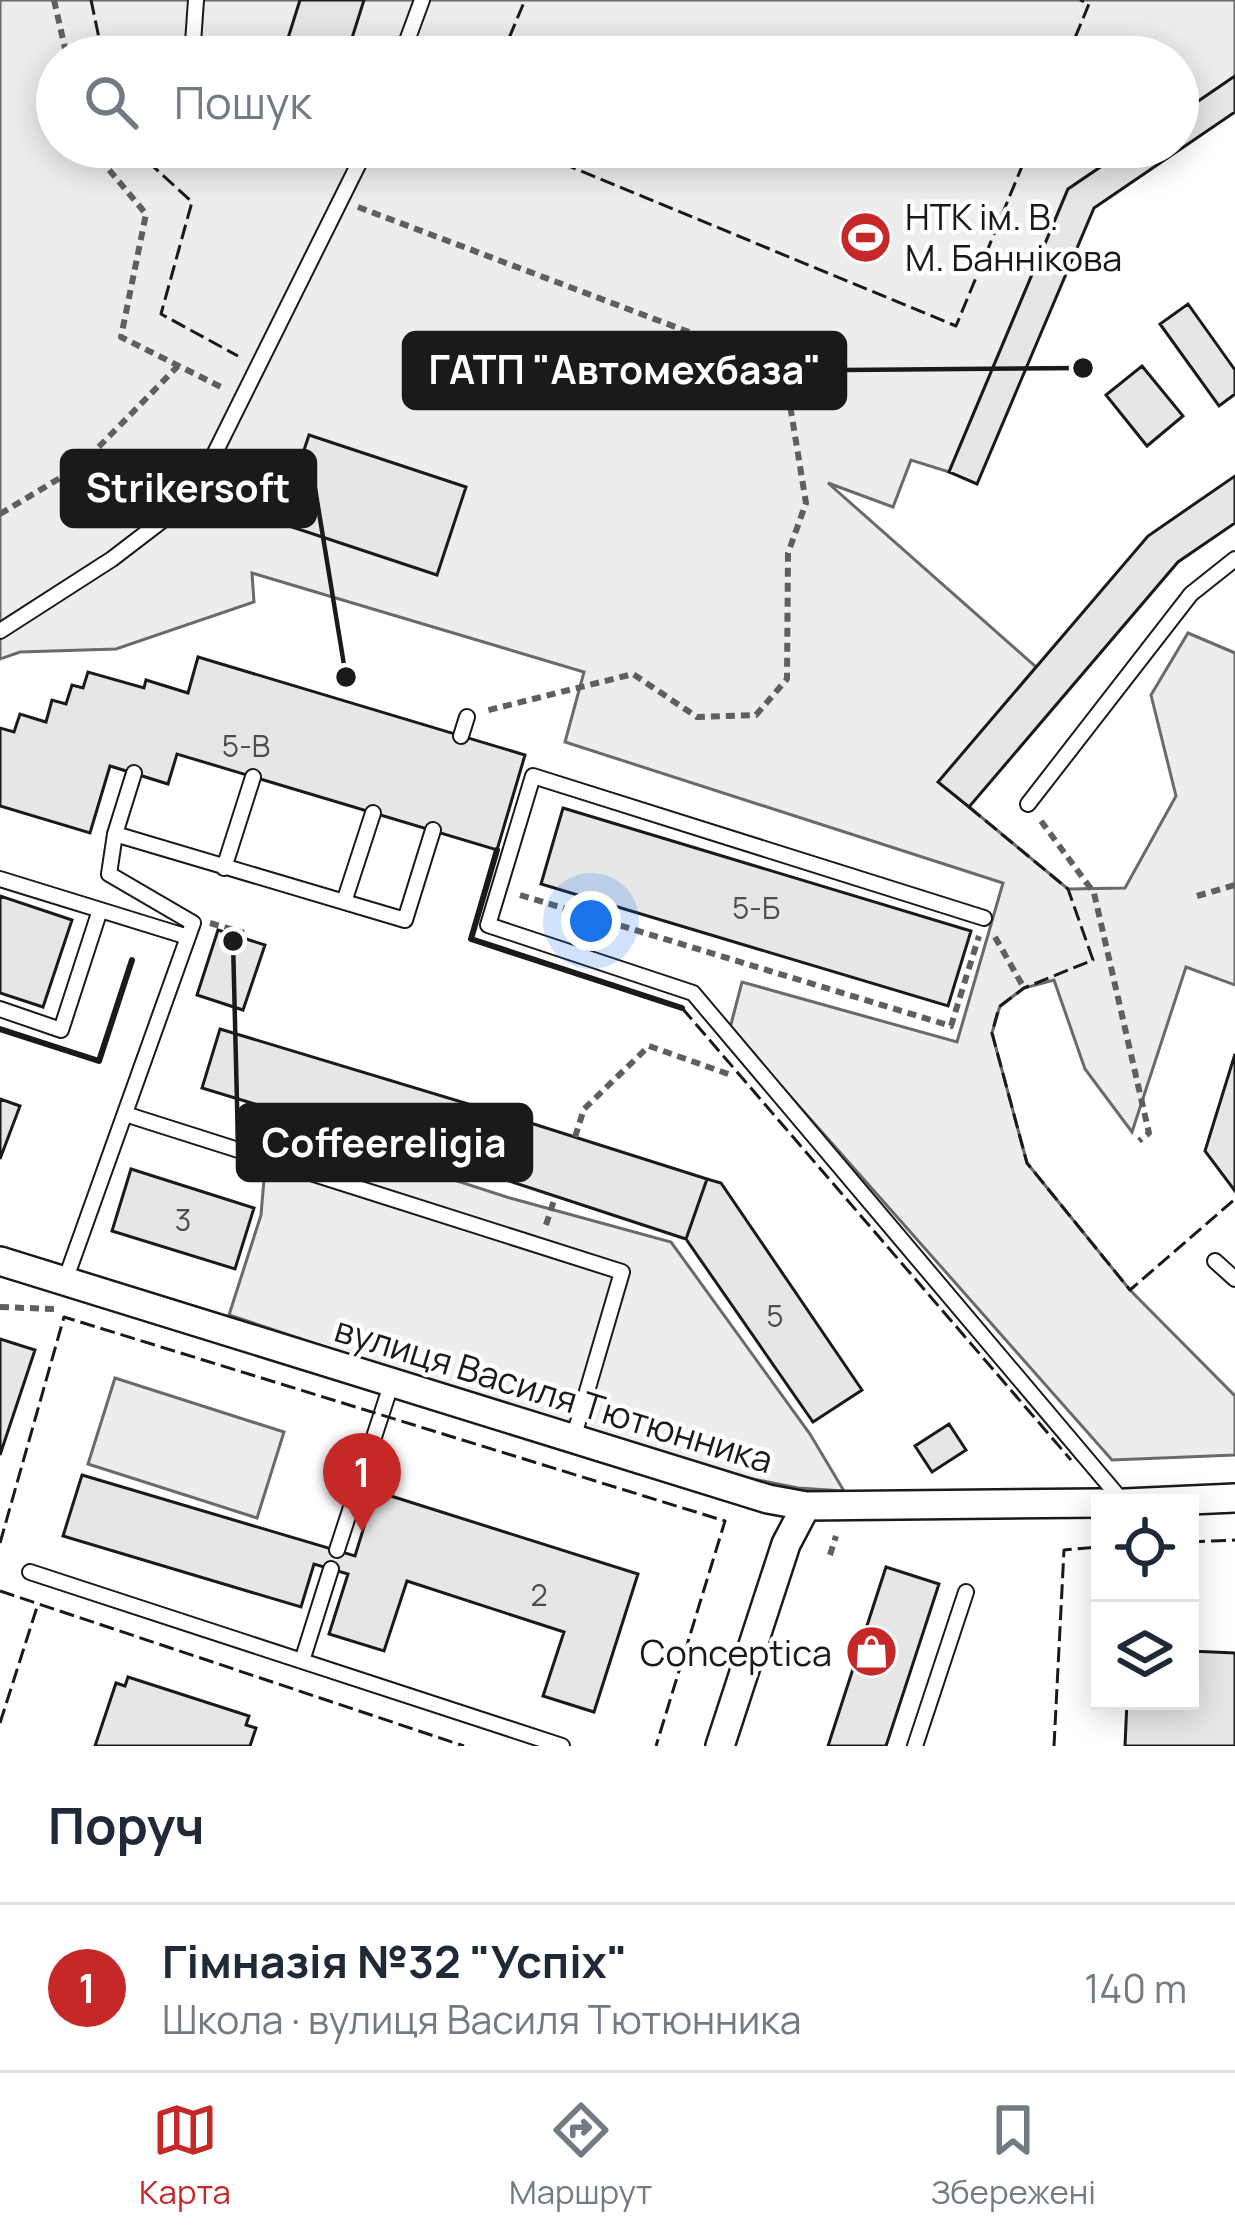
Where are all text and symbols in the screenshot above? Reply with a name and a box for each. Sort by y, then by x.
search box [36,36,1199,168]
icon: search [78,69,144,135]
text: Пошук [174,71,312,133]
place label: НТК ім. В. М. Баннікова [905,192,1122,282]
sports icon: НТК ім. В. М. Баннікова [838,209,894,265]
callout: ГАТП "Автомехбаза" [404,333,845,408]
text: ГАТП "Автомехбаза" [428,342,822,396]
callout: Strikersoft [62,451,315,526]
text: Strikersoft [86,460,290,514]
house number: 5-В [222,725,270,766]
house number: 5-Б [732,887,780,928]
your location [561,891,621,951]
callout: Coffeereligia [238,1105,531,1180]
text: Coffeereligia [262,1115,506,1169]
house number: 3 [175,1199,191,1240]
house number: 5 [766,1295,784,1336]
street label: вулиця Василя Тютюнника [329,1304,779,1484]
pin: 1 [323,1433,401,1532]
map controls [1091,1494,1199,1710]
button: locate [1091,1494,1199,1602]
house number: 2 [530,1574,548,1615]
button: layers [1091,1602,1199,1710]
shop icon: Conceptica [843,1624,899,1680]
place label: Conceptica [640,1628,832,1677]
text: Поруч [48,1790,205,1859]
text: Гімназія №32 "Успіх" [162,1930,628,1992]
text: 1 [78,1961,96,2015]
text: 140 m [1084,1961,1187,2015]
text: Школа · вулиця Василя Тютюнника [162,1992,801,2046]
tab: Карта [139,2097,231,2214]
tab: Маршрут [509,2097,653,2214]
tab: Збережені [931,2097,1096,2214]

